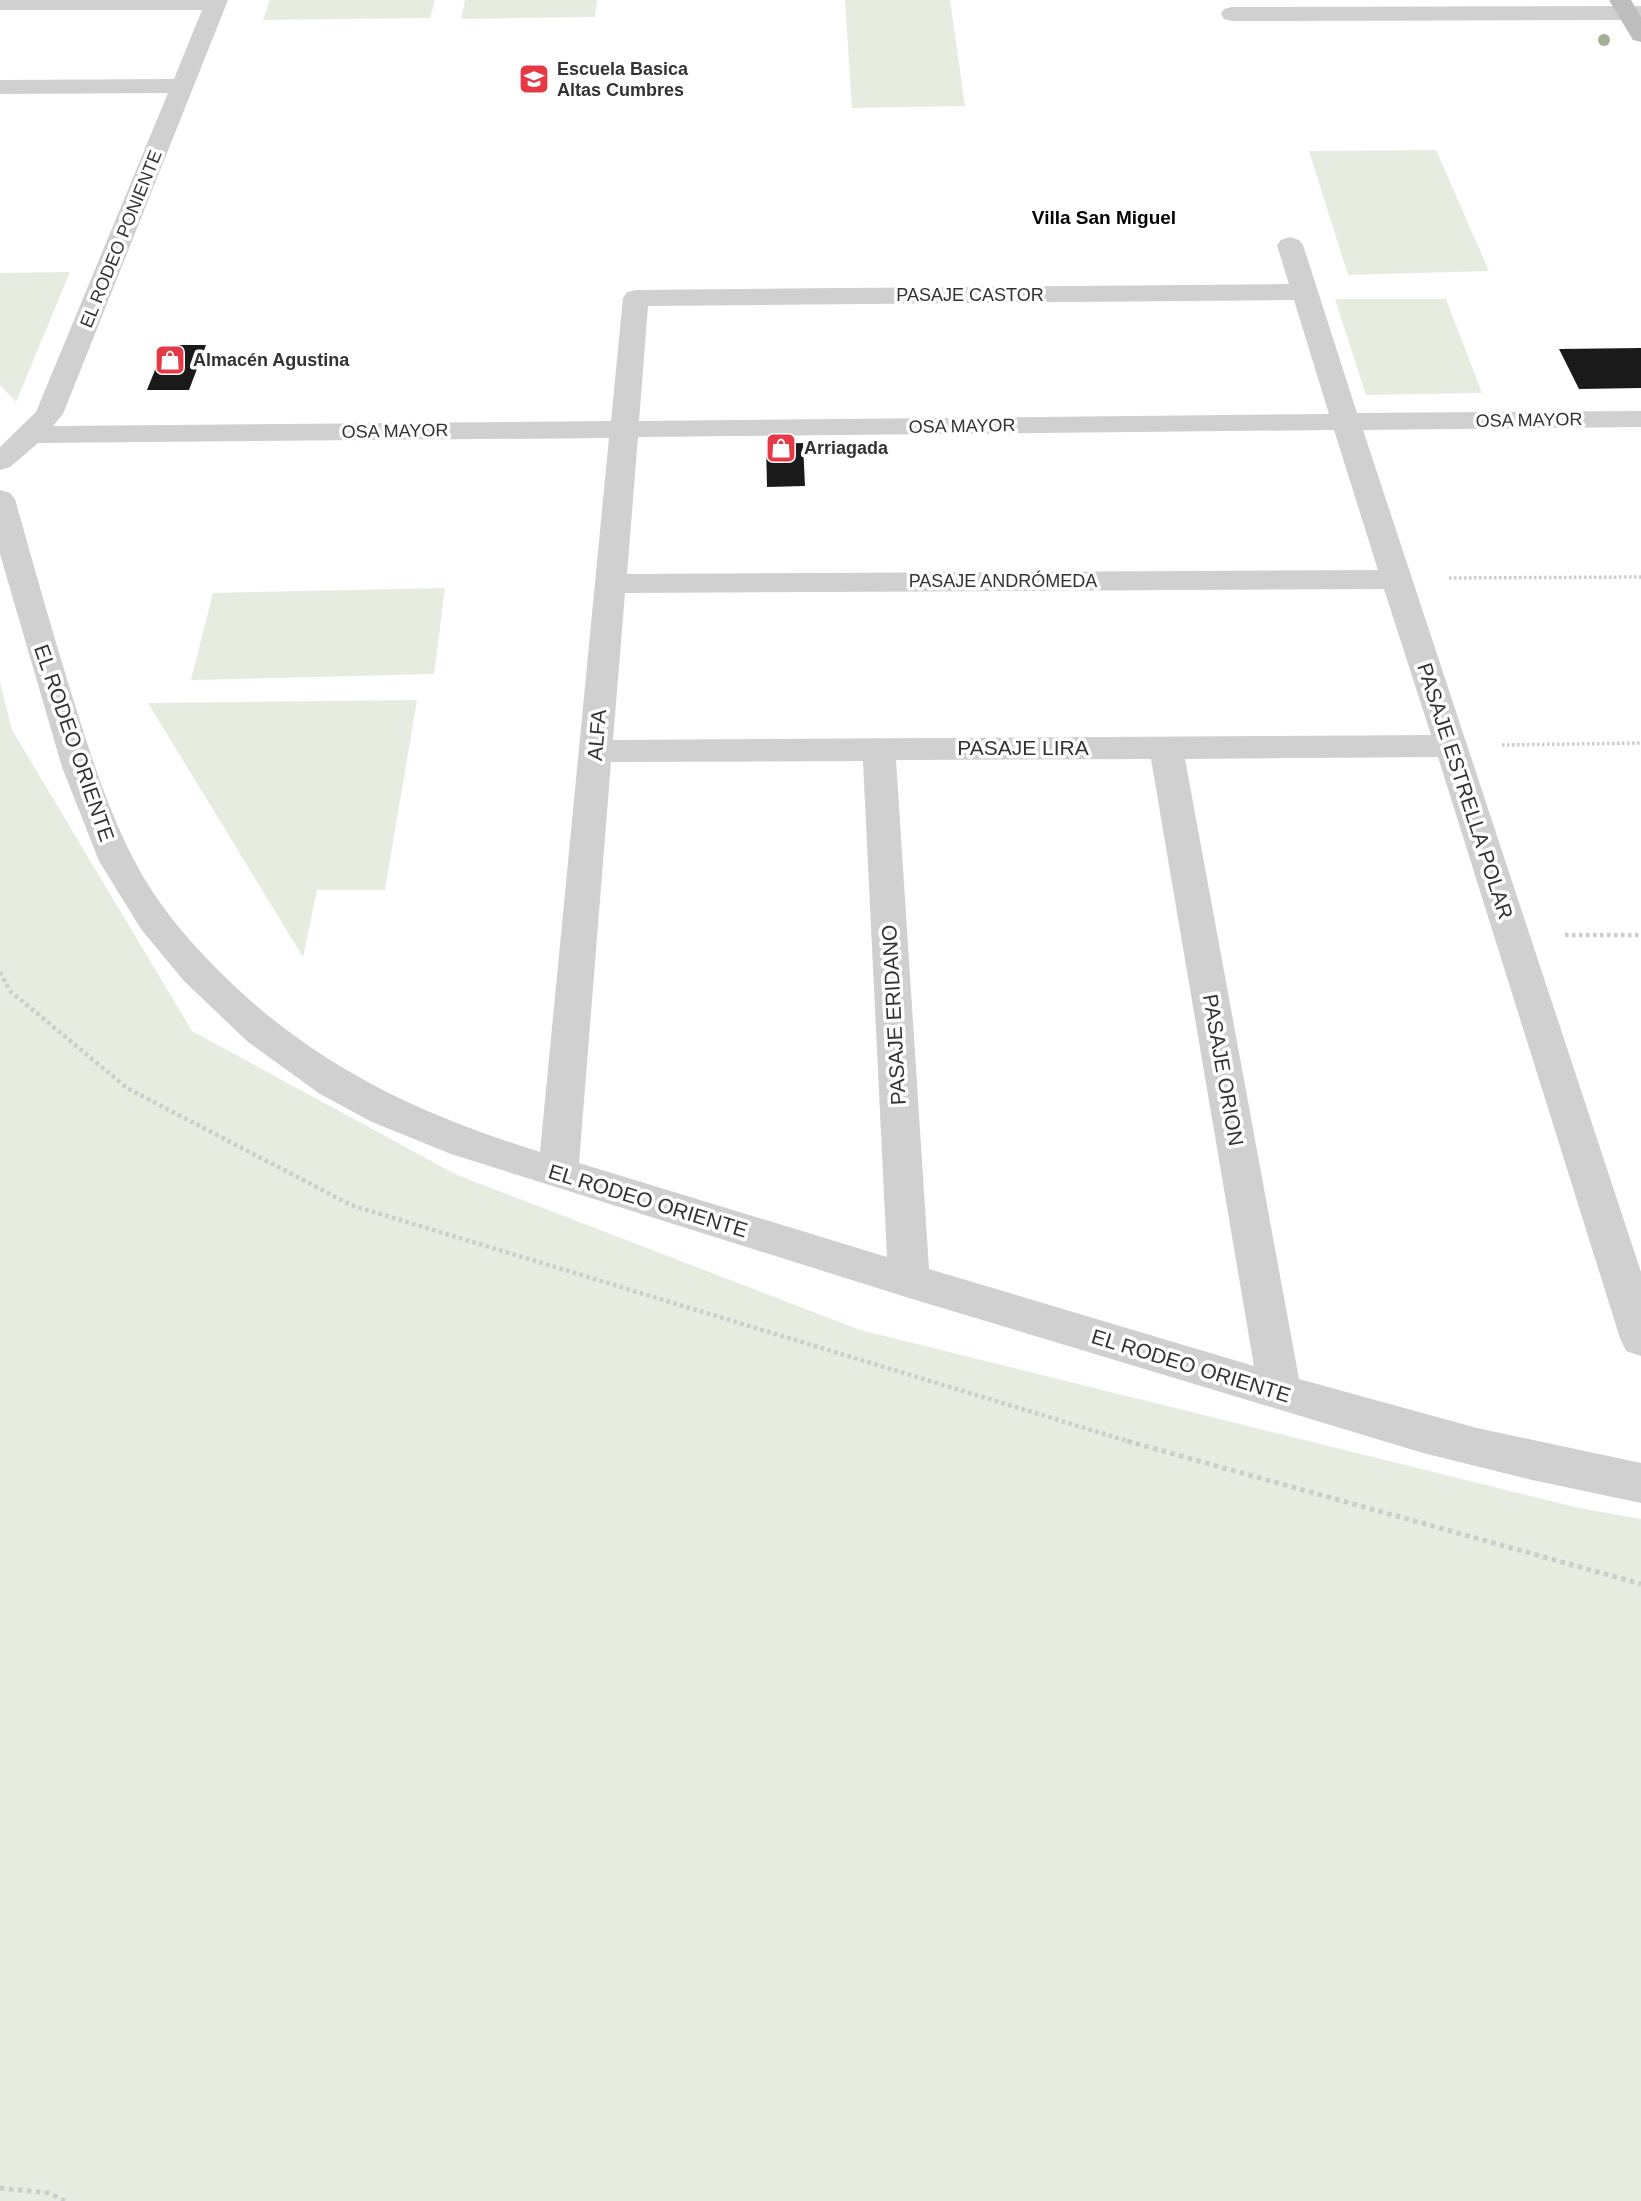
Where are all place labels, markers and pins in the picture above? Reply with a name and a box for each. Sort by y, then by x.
place label: Escuela Basica Altas Cumbres [557,59,689,100]
school or university icon: Escuela Basica Altas Cumbres [517,62,551,96]
shop icon: Almacén Agustina [153,343,187,377]
place label: Almacén Agustina [193,350,350,370]
shop icon: Arriagada [764,431,798,465]
place label: Arriagada [804,438,889,458]

